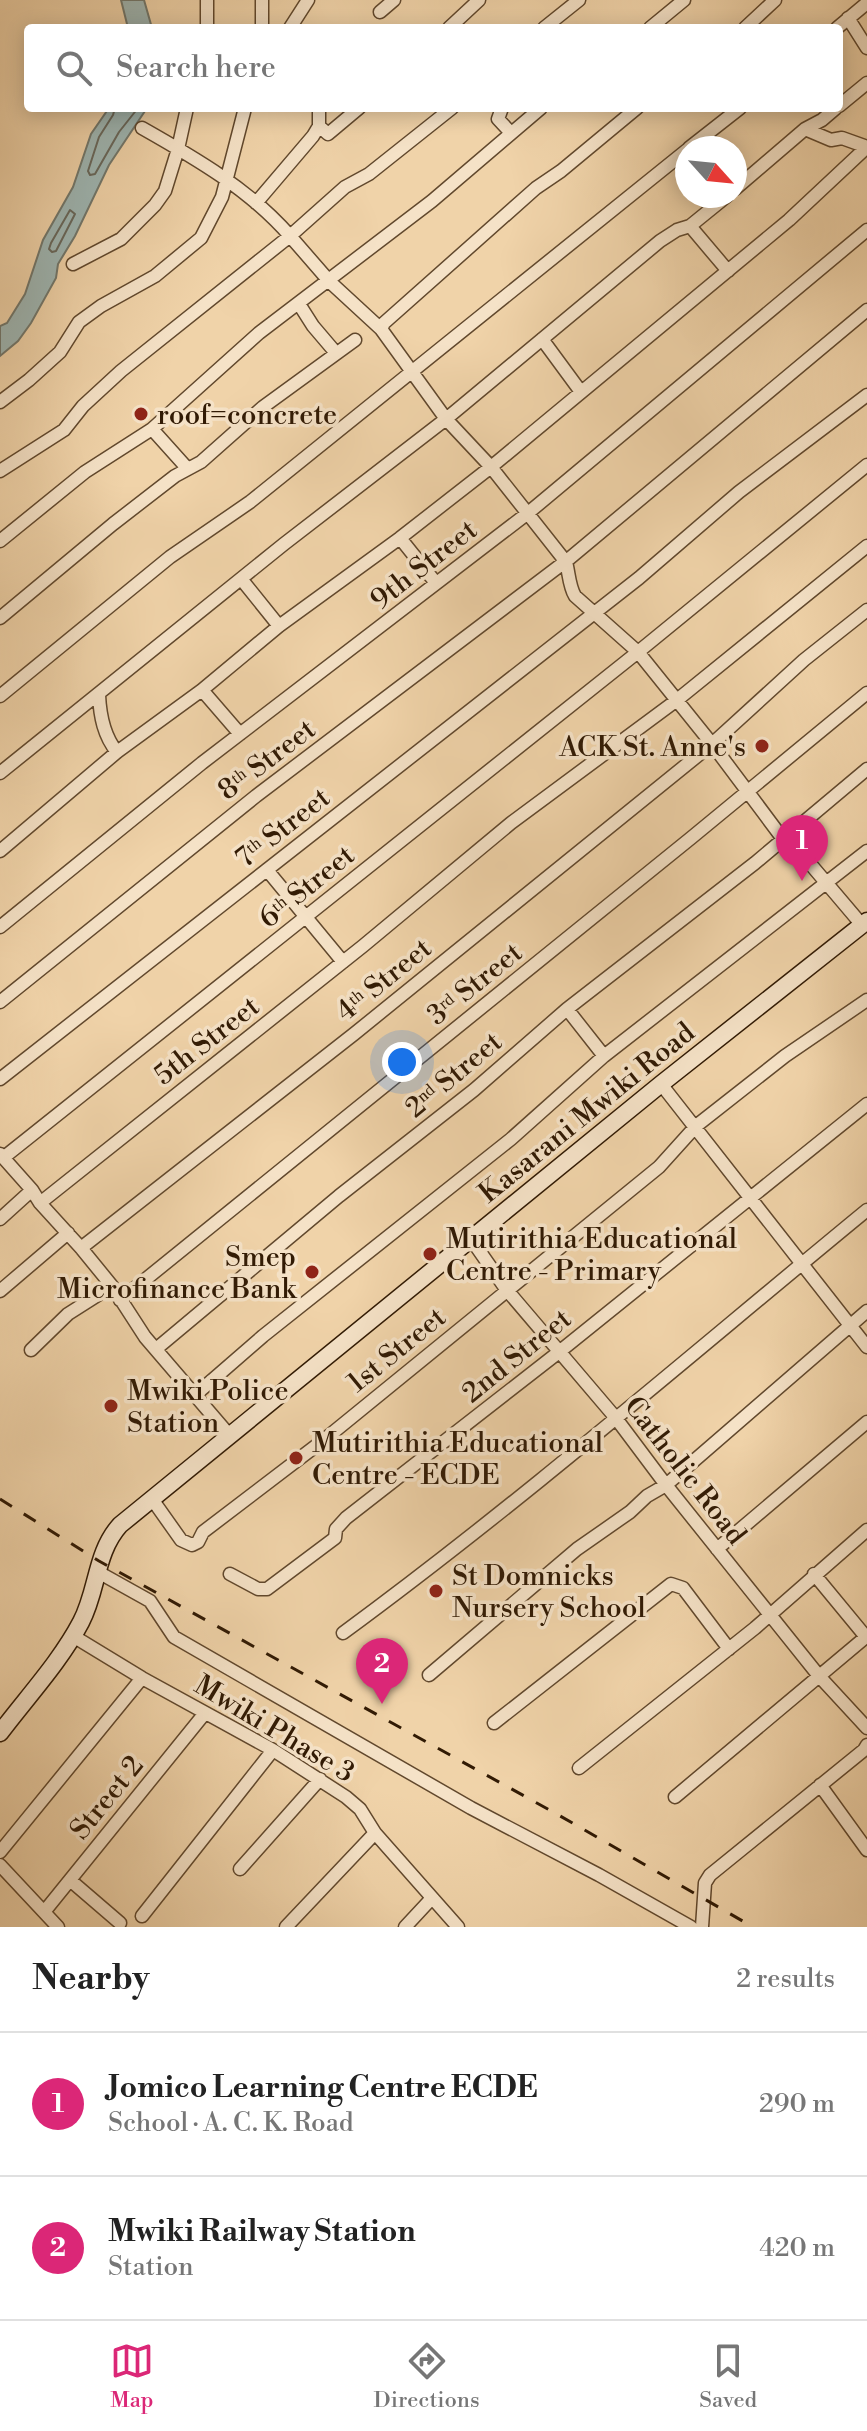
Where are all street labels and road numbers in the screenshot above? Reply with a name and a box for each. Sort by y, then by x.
street label: 9th Street [364,513,484,618]
street label: 8ᵗʰ Street [211,712,323,808]
street label: 7ᵗʰ Street [229,780,337,876]
street label: 6ᵗʰ Street [252,838,362,936]
street label: 4ᵗʰ Street [329,931,439,1029]
street label: 3ʳᵈ Street [420,935,530,1033]
street label: 5th Street [147,989,267,1093]
street label: Kasarani Mwiki Road [472,1015,702,1211]
street label: 2ⁿᵈ Street [399,1025,509,1126]
street label: 1st Street [341,1300,453,1400]
street label: 2nd Street [455,1301,579,1411]
street label: Catholic Road [616,1390,754,1552]
street label: Mwiki Phase 3 [188,1668,361,1791]
street label: Street 2 [63,1749,152,1847]

